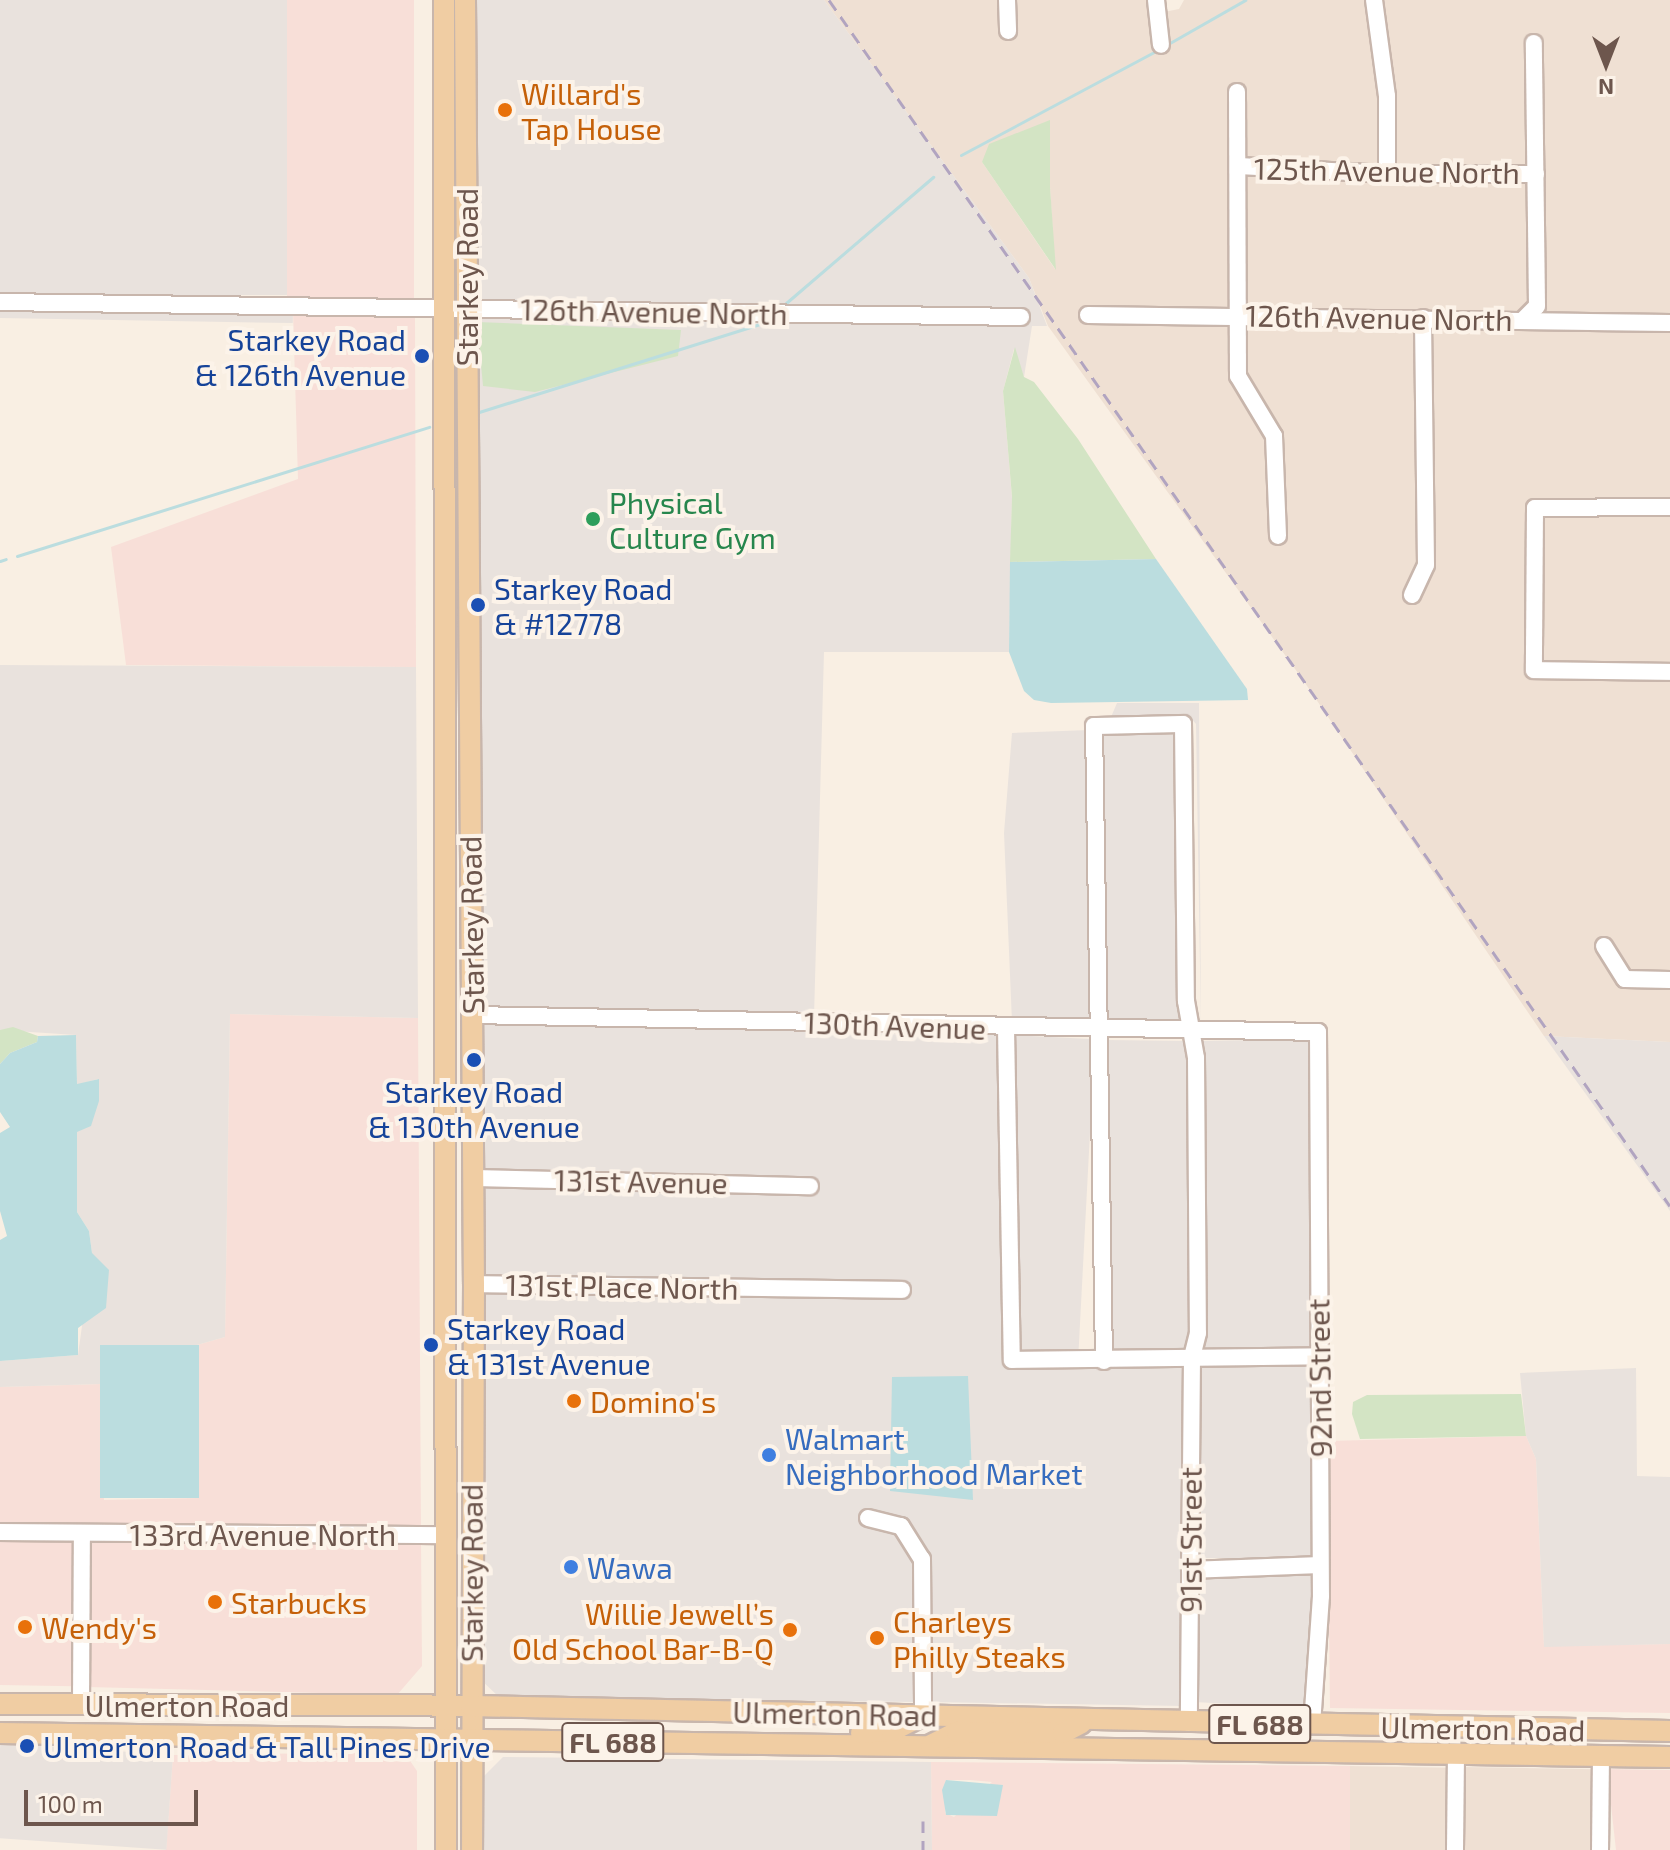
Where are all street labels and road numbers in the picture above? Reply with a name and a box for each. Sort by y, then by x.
street label: 125th Avenue North [1253,150,1521,190]
street label: Starkey Road [448,187,484,367]
street label: 126th Avenue North [520,291,788,331]
street label: 126th Avenue North [1245,297,1513,337]
street label: Starkey Road [451,835,491,1015]
street label: 130th Avenue [803,1004,987,1046]
street label: 131st Avenue [553,1161,729,1201]
street label: 131st Place North [505,1266,739,1306]
street label: 92nd Street [1300,1298,1338,1458]
street label: 91st Street [1172,1467,1208,1613]
street label: Starkey Road [453,1483,489,1663]
street label: 133rd Avenue North [129,1516,397,1552]
street label: Ulmerton Road [85,1687,289,1723]
street label: Ulmerton Road [732,1693,938,1733]
road number: FL 688 [1206,1700,1314,1748]
street label: Ulmerton Road [1380,1708,1586,1748]
road number: FL 688 [559,1718,667,1766]

